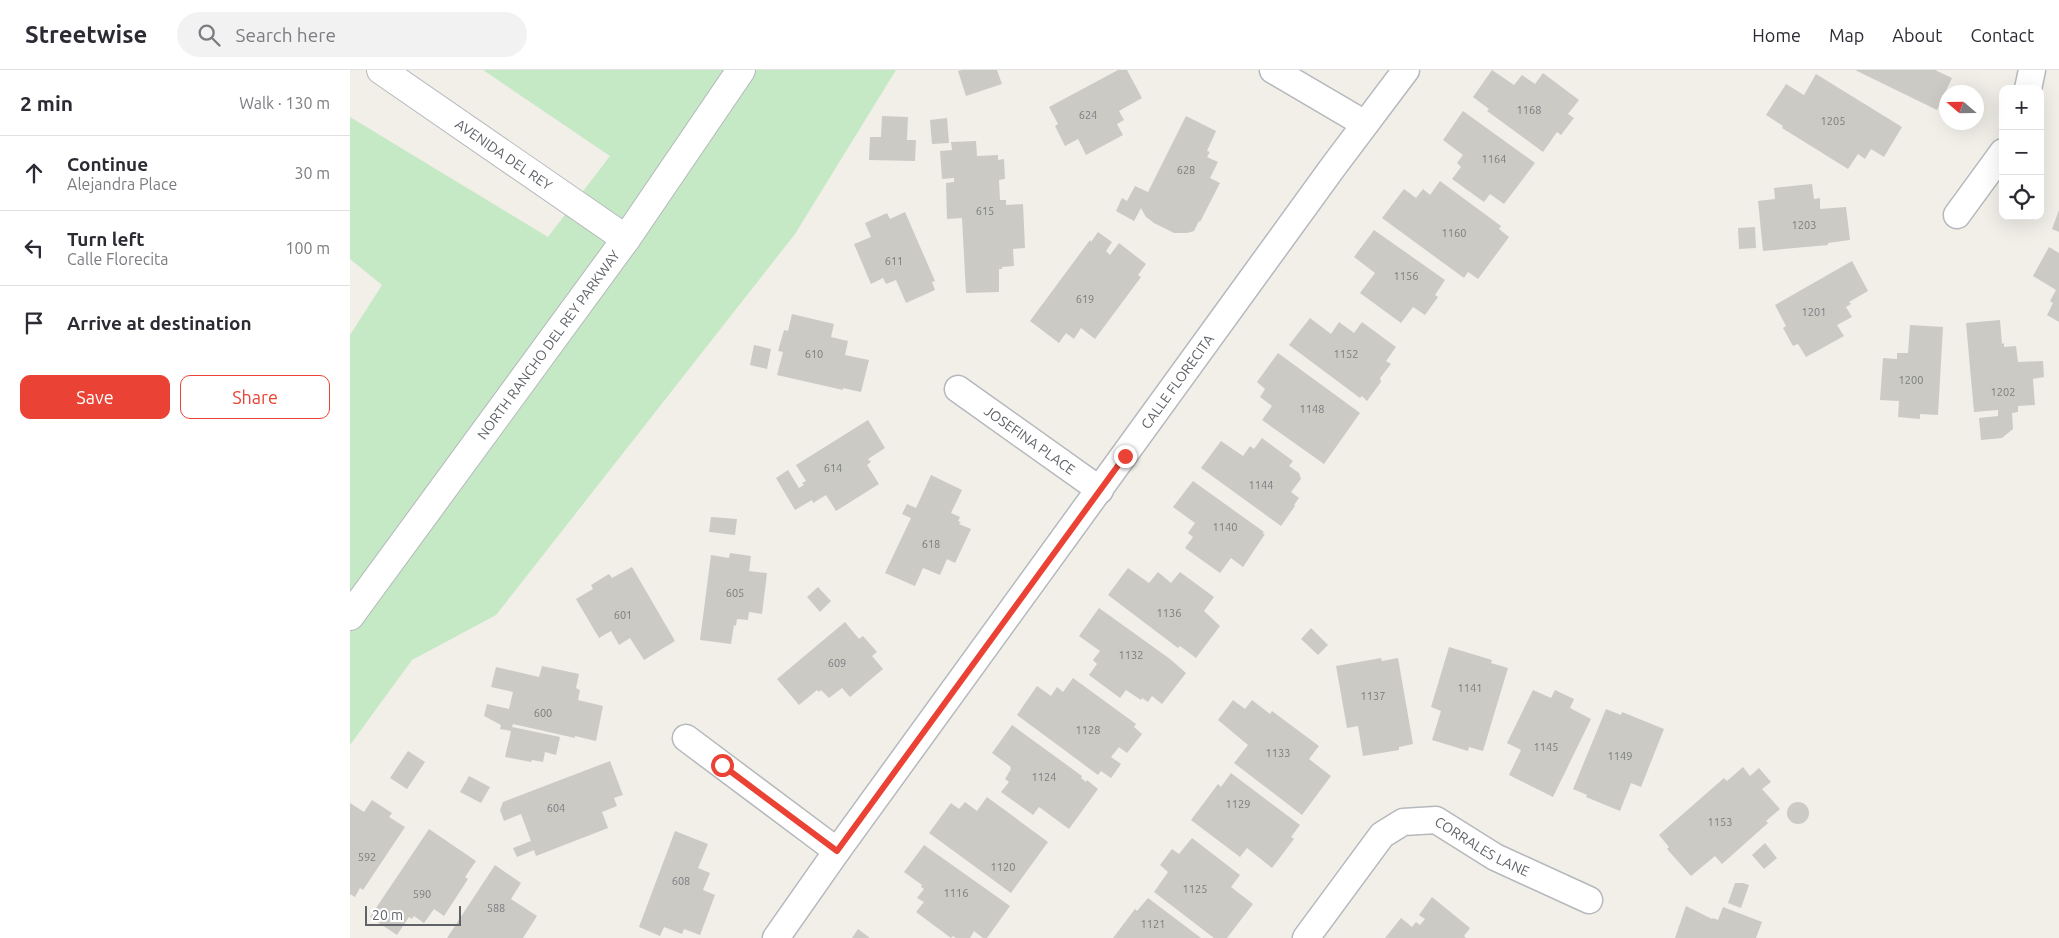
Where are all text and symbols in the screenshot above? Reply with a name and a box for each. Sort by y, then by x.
search box [177,12,527,57]
text: Streetwise [25,21,147,48]
icon: search [195,21,223,49]
text: Search here [235,24,336,46]
text: Home [1752,25,1801,45]
text: Map [1829,25,1864,45]
text: About [1892,25,1942,45]
text: Contact [1970,25,2034,45]
north arrow [1939,85,1984,130]
map controls [1999,85,2044,220]
button: + [1999,85,2044,130]
text: 2 min [20,91,73,115]
text: Walk · 130 m [239,94,330,112]
house number: 1168 [1517,104,1541,116]
house number: 624 [1079,109,1097,121]
house number: 1205 [1821,115,1845,127]
street label: AVENIDA DEL REY [452,116,555,193]
button: − [1999,130,2044,175]
text: Continue [67,153,148,175]
house number: 1164 [1482,153,1506,165]
icon: ahead [20,159,48,187]
text: 30 m [294,164,330,182]
house number: 628 [1177,164,1195,176]
text: Alejandra Place [67,175,177,193]
button: locate [1999,175,2044,220]
house number: 615 [976,205,994,217]
house number: 1203 [1792,219,1816,231]
house number: 1160 [1442,227,1466,239]
text: Turn left [67,228,145,250]
icon: left [20,234,48,262]
text: 100 m [285,239,330,257]
street label: NORTH RANCHO DEL REY PARKWAY [474,247,623,443]
text: Calle Florecita [67,250,169,268]
house number: 611 [885,255,903,267]
house number: 1156 [1394,270,1418,282]
house number: 619 [1076,293,1094,305]
house number: 1201 [1802,306,1826,318]
icon: arrive [20,309,48,337]
text: Arrive at destination [67,312,252,334]
street label: CALLE FLORECITA [1138,331,1217,432]
house number: 610 [805,348,823,360]
house number: 1152 [1334,348,1358,360]
house number: 1200 [1899,374,1923,386]
button: Save [20,375,170,419]
button: Share [180,375,330,419]
house number: 1202 [1991,386,2015,398]
street label: JOSEFINA PLACE [981,402,1078,478]
house number: 1148 [1300,403,1324,415]
route end [1114,445,1137,468]
house number: 614 [824,462,842,474]
house number: 1144 [1249,479,1273,491]
house number: 1140 [1213,521,1237,533]
house number: 618 [922,538,940,550]
house number: 605 [726,587,744,599]
house number: 1136 [1157,607,1181,619]
house number: 601 [614,609,632,621]
house number: 1132 [1119,649,1143,661]
house number: 609 [828,657,846,669]
house number: 1141 [1458,682,1482,694]
house number: 1137 [1361,690,1385,702]
house number: 600 [534,707,552,719]
house number: 1128 [1076,724,1100,736]
house number: 1145 [1534,741,1558,753]
house number: 1133 [1266,747,1290,759]
house number: 1149 [1608,750,1632,762]
route start [711,754,734,777]
house number: 1124 [1032,771,1056,783]
house number: 1129 [1226,798,1250,810]
house number: 604 [547,802,565,814]
street label: CORRALES LANE [1432,813,1532,880]
house number: 1153 [1708,816,1732,828]
house number: 592 [358,851,376,863]
house number: 1120 [991,861,1015,873]
house number: 608 [672,875,690,887]
house number: 1125 [1183,883,1207,895]
house number: 1116 [944,887,968,899]
house number: 590 [413,888,431,900]
house number: 588 [487,902,505,914]
scale bar [365,903,461,926]
text: 20 m [372,907,403,923]
house number: 1121 [1141,918,1165,930]

